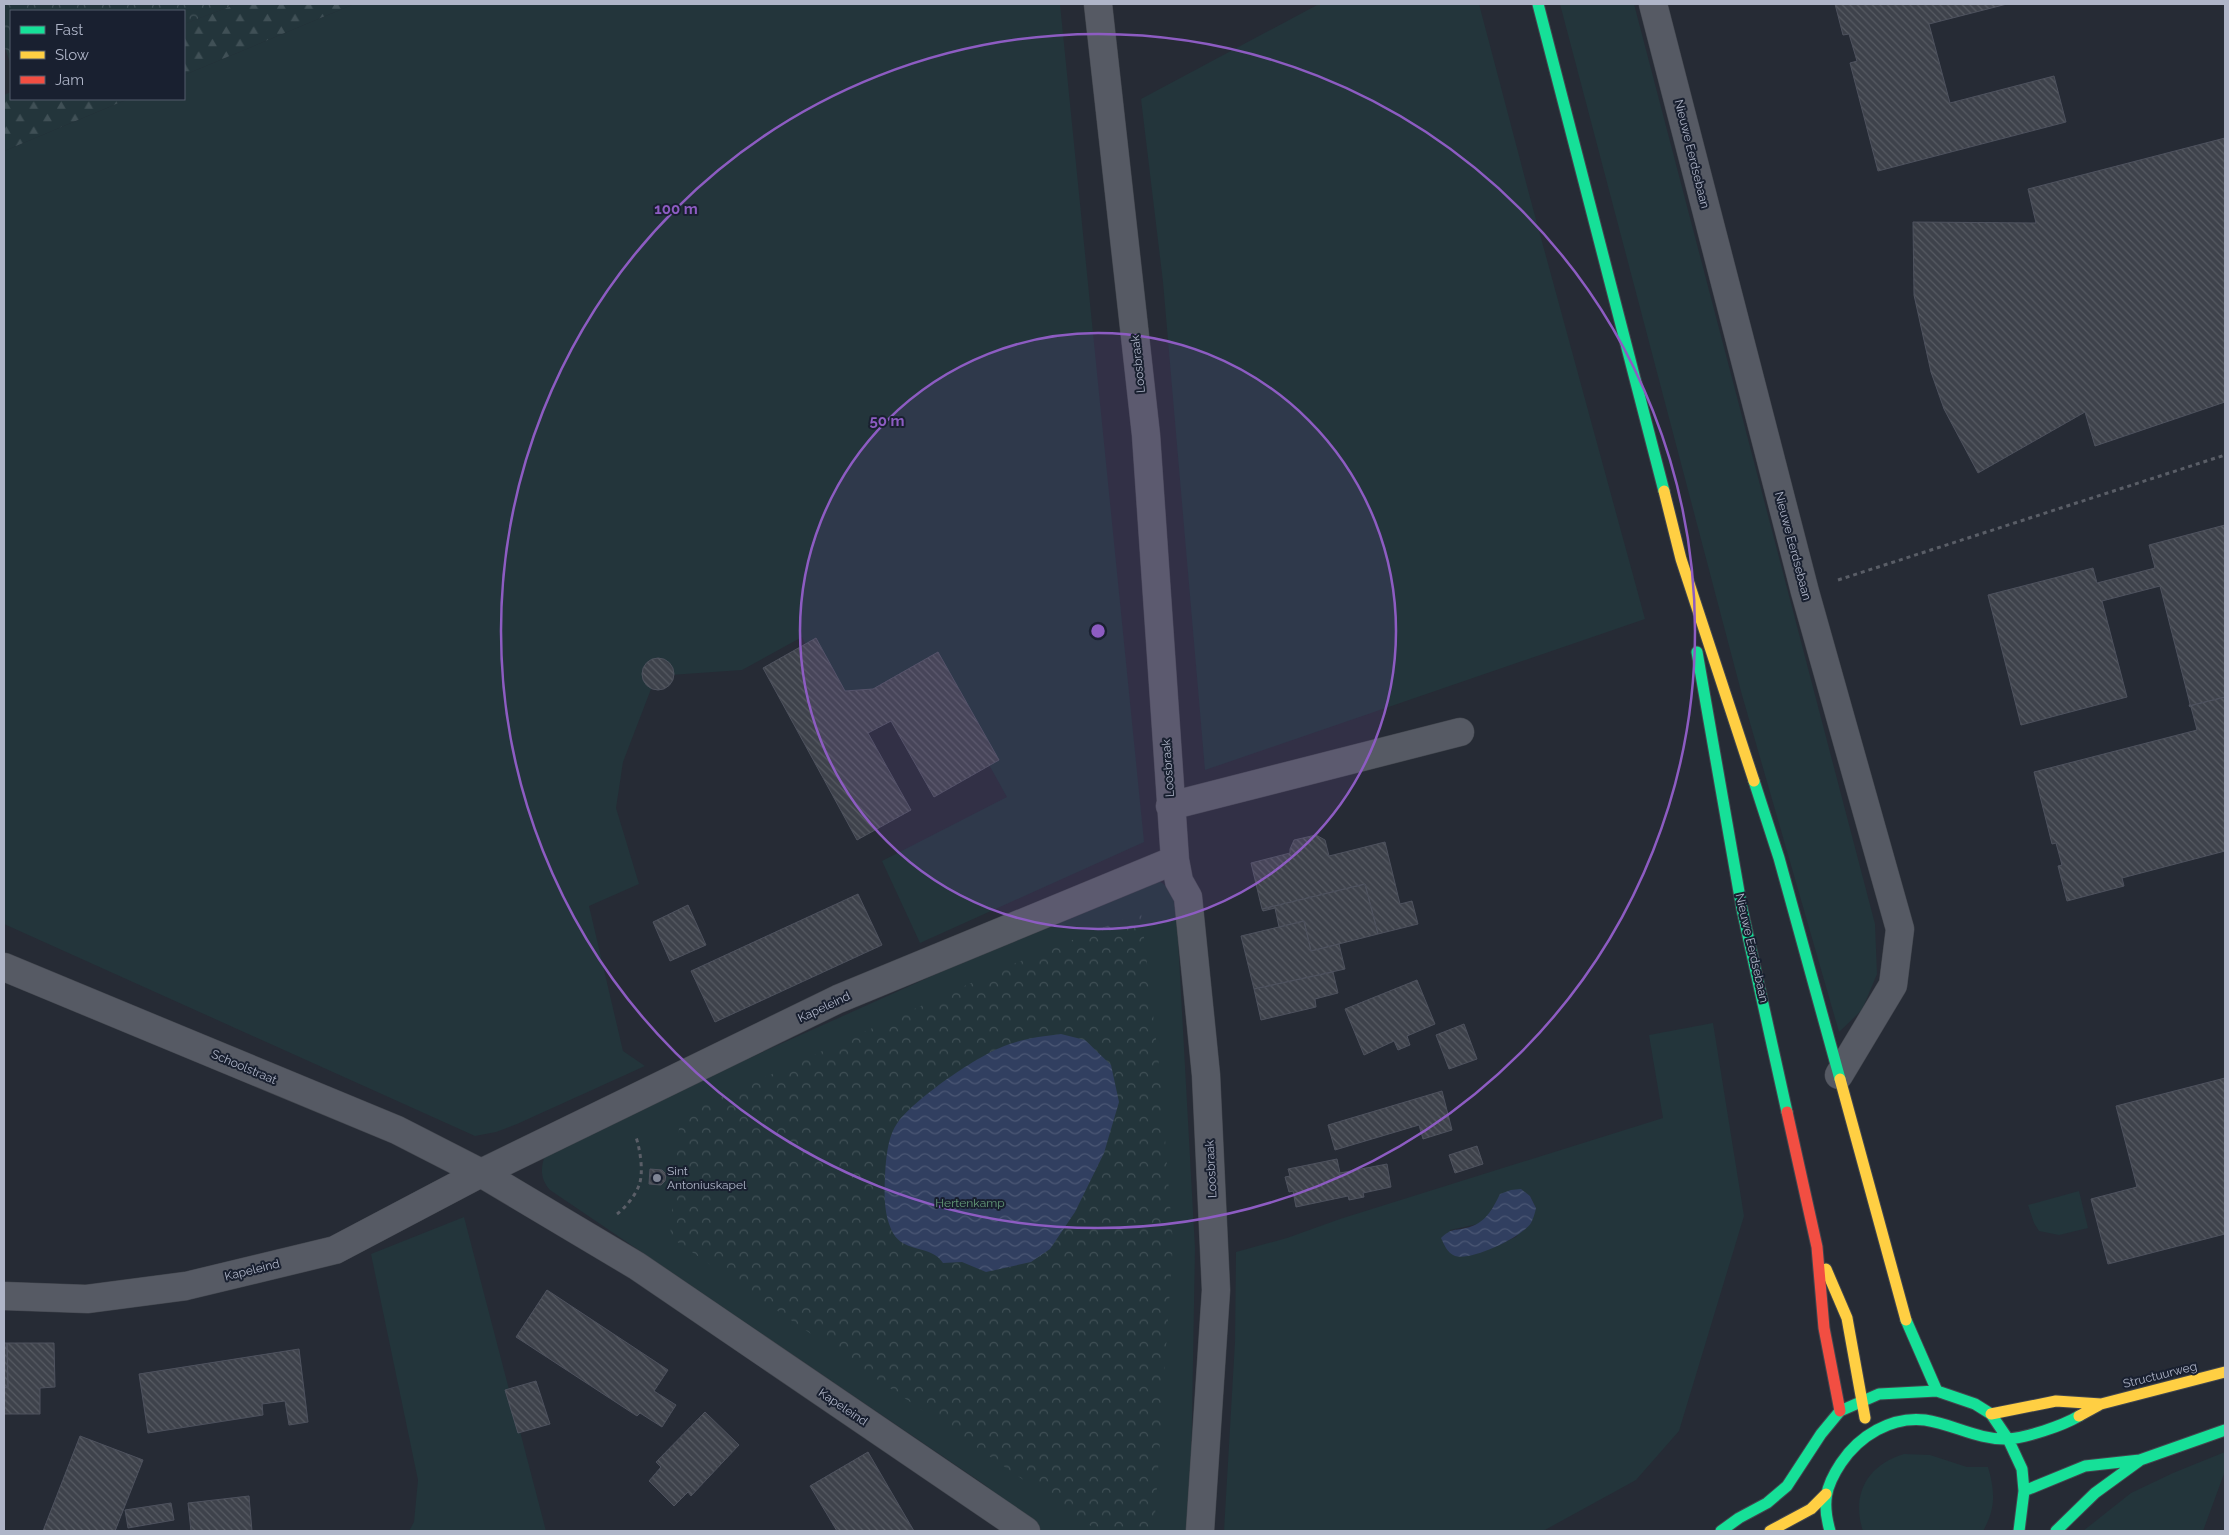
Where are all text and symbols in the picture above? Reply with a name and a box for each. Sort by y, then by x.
legend [10,10,185,100]
text: Fast [55,21,83,39]
text: Slow [55,46,89,64]
text: Jam [55,71,84,89]
street label: Nieuwe Eerdsebaan [1672,98,1712,210]
text: 100 m [654,200,698,218]
street label: Loosbraak [1128,334,1148,394]
text: 50 m [869,412,905,430]
street label: Nieuwe Eerdsebaan [1772,490,1814,602]
centre of rings [1089,622,1107,640]
street label: Loosbraak [1159,738,1177,797]
street label: Nieuwe Eerdsebaan [1733,892,1771,1004]
street label: Kapeleind [796,989,852,1025]
street label: Schoolstraat [209,1047,279,1087]
street label: Loosbraak [1202,1139,1220,1198]
place label: Sint Antoniuskapel [667,1164,747,1192]
marker: Sint Antoniuskapel [651,1172,663,1184]
park label: Hertenkamp [935,1196,1005,1210]
street label: Kapeleind [223,1256,281,1284]
street label: Structuurweg [2122,1359,2198,1391]
street label: Kapeleind [816,1386,870,1428]

